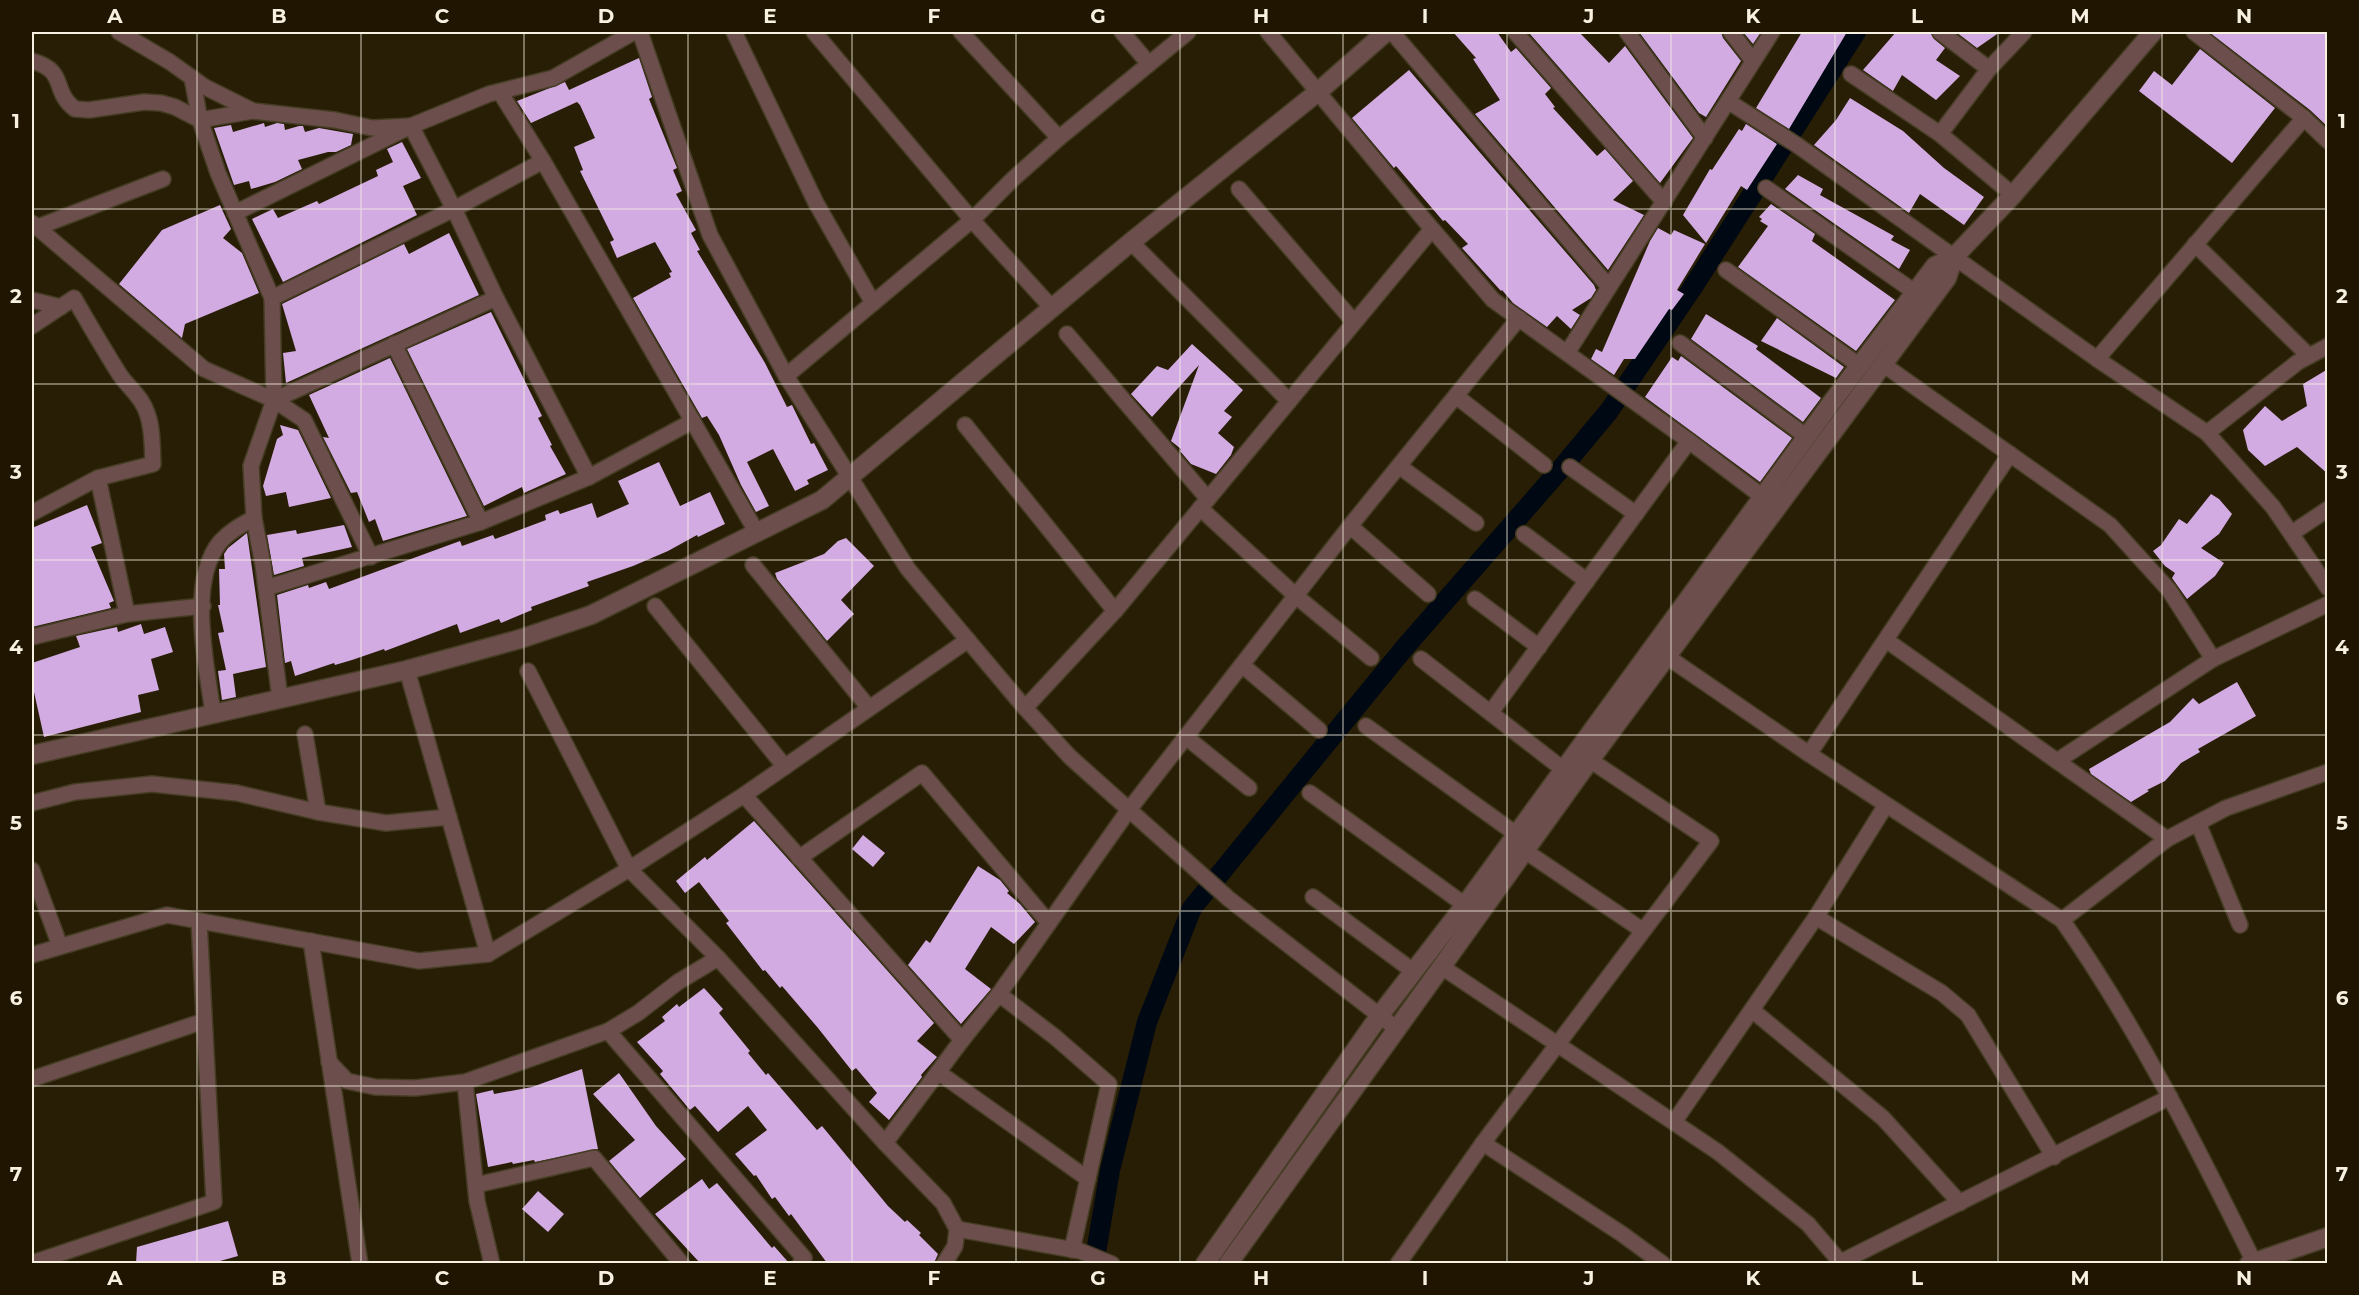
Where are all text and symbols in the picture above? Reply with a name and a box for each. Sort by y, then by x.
text: A [106,4,123,28]
text: B [271,4,287,28]
text: C [435,4,450,28]
text: D [598,4,614,28]
text: E [763,4,777,28]
text: F [928,4,941,28]
text: G [1090,4,1106,28]
text: H [1253,4,1269,28]
text: I [1422,4,1428,28]
text: J [1583,4,1594,28]
text: K [1746,4,1762,28]
text: L [1911,4,1923,28]
text: M [2070,4,2090,28]
text: N [2236,4,2252,28]
text: 1 [12,109,20,133]
text: 1 [2338,109,2346,133]
text: 2 [10,284,22,308]
text: 2 [2336,284,2348,308]
text: 3 [9,460,22,484]
text: 3 [2335,460,2348,484]
text: 4 [9,635,23,659]
text: 4 [2335,635,2349,659]
text: 5 [10,811,22,835]
text: 5 [2336,811,2348,835]
text: 6 [10,986,23,1010]
text: 6 [2336,986,2349,1010]
text: 7 [10,1162,22,1186]
text: 7 [2336,1162,2348,1186]
text: A [106,1266,123,1290]
text: B [271,1266,287,1290]
text: C [435,1266,450,1290]
text: D [598,1266,614,1290]
text: E [763,1266,777,1290]
text: F [928,1266,941,1290]
text: G [1090,1266,1106,1290]
text: H [1253,1266,1269,1290]
text: I [1422,1266,1428,1290]
text: J [1583,1266,1594,1290]
text: K [1746,1266,1762,1290]
text: L [1911,1266,1923,1290]
text: M [2070,1266,2090,1290]
text: N [2236,1266,2252,1290]

